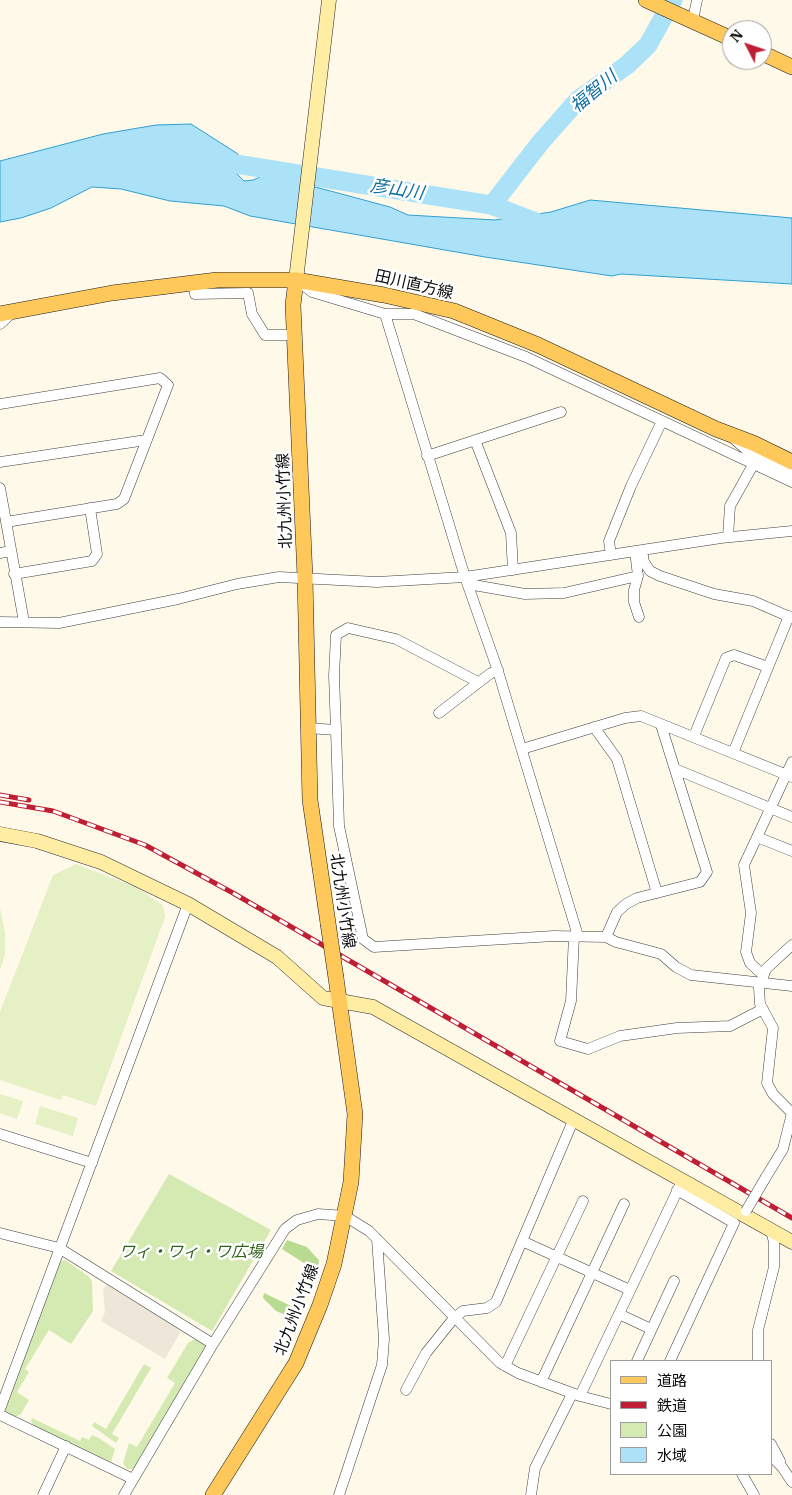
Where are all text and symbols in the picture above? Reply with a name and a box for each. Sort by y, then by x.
north arrow [722,20,772,70]
text: N [726,26,747,46]
water label: 福智川 [566,66,622,118]
water label: 彦山川 [369,175,425,205]
street label: 田川直方線 [373,267,455,303]
street label: 北九州小竹線 [274,453,296,549]
street label: 北九州小竹線 [326,852,358,950]
park label: ワィ・ワィ・ワ広場 [119,1242,263,1262]
street label: 北九州小竹線 [271,1262,323,1358]
legend [610,1360,772,1475]
text: 道路 [657,1371,687,1390]
text: 鉄道 [657,1396,687,1415]
text: 公園 [657,1421,687,1440]
text: 水域 [657,1446,687,1465]

